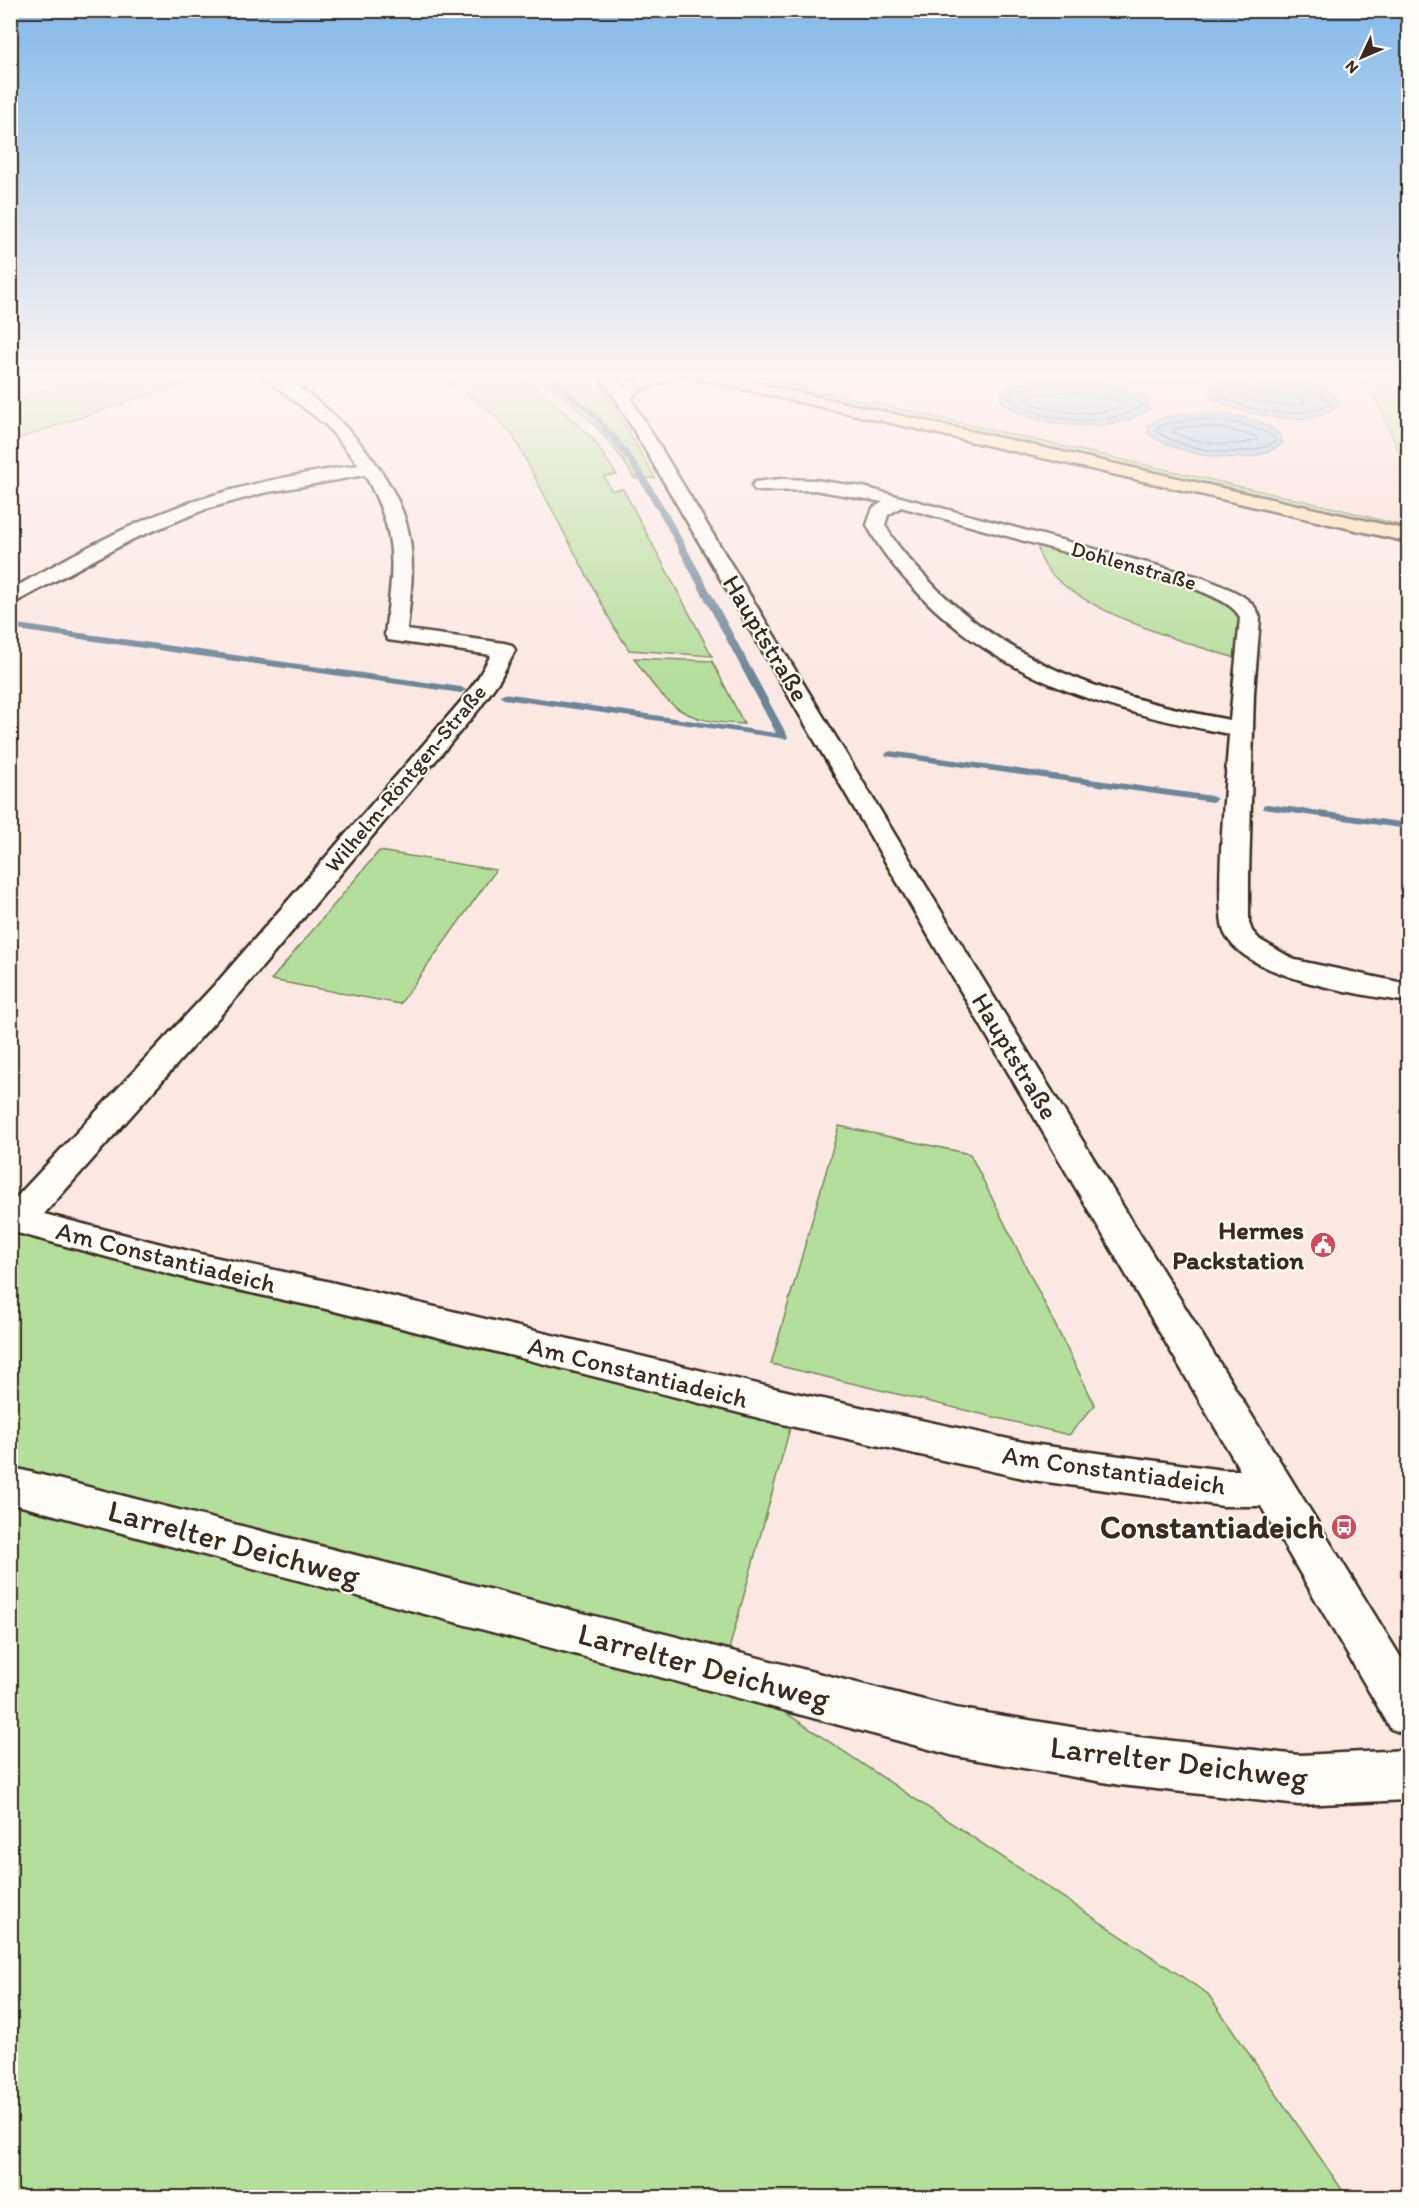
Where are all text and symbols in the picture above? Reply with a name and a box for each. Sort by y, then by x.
north arrow [1332,27,1392,87]
text: N [1341,57,1362,78]
street label: Dohlenstraße [1068,535,1200,596]
street label: Hauptstraße [716,569,816,707]
street label: Wilhelm-Röntgen-Straße [319,679,492,878]
street label: Hauptstraße [965,987,1065,1125]
street label: Am Constantiadeich [53,1214,279,1300]
place label: Hermes Packstation [1172,1214,1304,1276]
public building icon: Hermes Packstation [1308,1230,1338,1260]
street label: Am Constantiadeich [525,1329,751,1415]
street label: Am Constantiadeich [1000,1438,1228,1502]
street label: Larrelter Deichweg [104,1491,365,1595]
place label: Constantiadeich [1100,1508,1325,1546]
bus stop icon: Constantiadeich [1329,1512,1359,1542]
street label: Larrelter Deichweg [574,1614,835,1718]
street label: Larrelter Deichweg [1048,1727,1310,1797]

